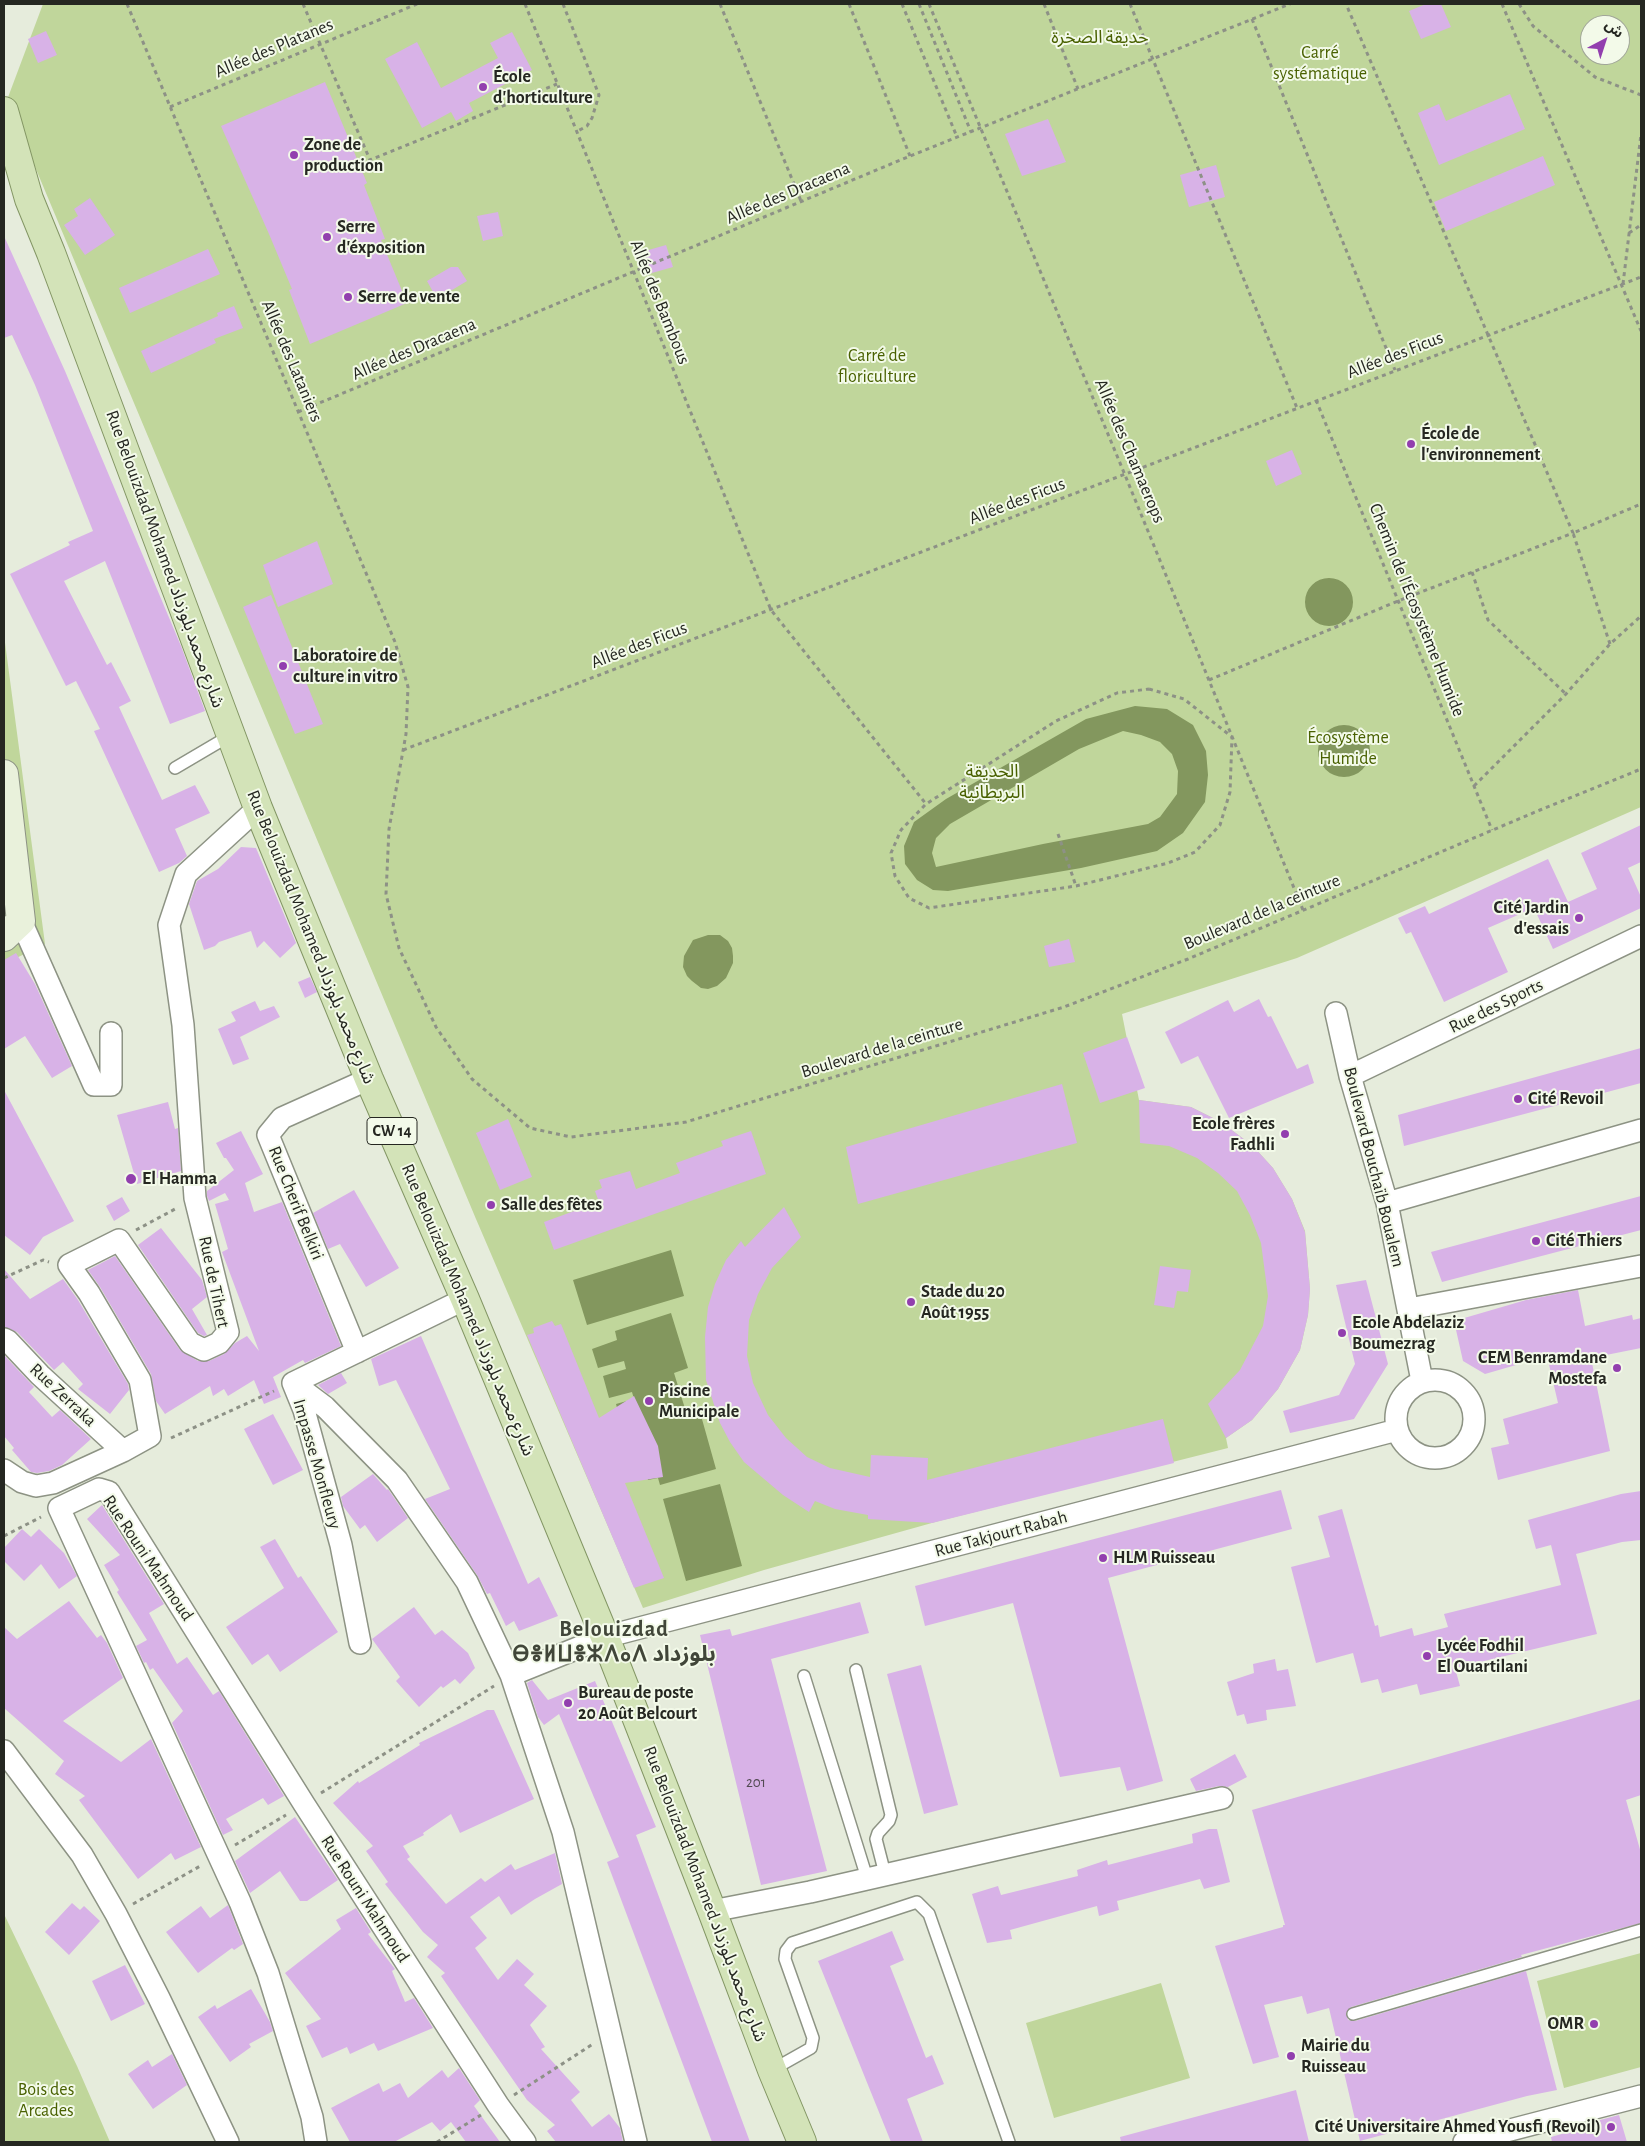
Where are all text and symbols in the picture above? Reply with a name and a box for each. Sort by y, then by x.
street label: Allée des Platanes [212,13,336,83]
north arrow [1580,15,1630,65]
text: ش [1602,18,1626,41]
park label: حديقة الصخرة [1051,27,1149,49]
park label: Carré systématique [1273,42,1367,84]
place label: École d'horticulture [493,66,593,108]
marker: École d'horticulture [477,81,489,93]
place label: Zone de production [304,134,383,176]
marker: Zone de production [288,149,300,161]
street label: Allée des Dracaena [723,157,853,229]
place label: Serre d'éxposition [337,216,425,258]
marker: Serre d'éxposition [321,231,333,243]
street label: Allée des Bambous [625,237,695,367]
place label: Serre de vente [358,286,460,308]
marker: Serre de vente [342,291,354,303]
street label: Allée des Lataniers [257,297,327,425]
street label: Allée des Dracaena [349,313,479,385]
street label: Allée des Ficus [1344,327,1446,383]
park label: Carré de floriculture [838,345,916,388]
street label: Allée des Chamaerops [1090,376,1170,526]
street label: Rue Belouizdad Mohamed شارع محمد بلوزداد [101,407,229,711]
place label: École de l'environnement [1421,423,1540,466]
marker: École de l'environnement [1405,438,1417,450]
street label: Allée des Ficus [966,473,1068,529]
street label: Chemin de l'Écosystème Humide [1364,500,1470,720]
street label: Allée des Ficus [588,617,690,673]
place label: Laboratoire de culture in vitro [293,645,398,688]
marker: Laboratoire de culture in vitro [277,660,289,672]
park label: Écosystème Humide [1307,727,1389,770]
park label: الحديقة البريطانية [959,761,1025,804]
street label: Rue Belouizdad Mohamed شارع محمد بلوزداد [242,787,380,1087]
street label: Boulevard de la ceinture [1181,869,1343,955]
place label: Cité Jardin d'essais [1494,897,1569,940]
marker: Cité Jardin d'essais [1573,912,1585,924]
street label: Rue des Sports [1445,974,1547,1038]
street label: Boulevard de la ceinture [799,1013,965,1083]
street label: Boulevard Bouchaïb Boualem [1339,1065,1409,1269]
place label: Cité Revoil [1528,1088,1604,1110]
marker: Cité Revoil [1512,1093,1524,1105]
place label: Ecole frères Fadhli [1192,1113,1275,1156]
road number: CW 14 [367,1118,417,1144]
marker: Ecole frères Fadhli [1279,1128,1291,1140]
street label: Rue Cherif Belkiri [263,1143,329,1263]
street label: Rue Belouizdad Mohamed شارع محمد بلوزداد [397,1161,539,1459]
place label: El Hamma [142,1168,217,1190]
marker: El Hamma [124,1172,138,1186]
place label: Salle des fêtes [501,1194,602,1216]
marker: Salle des fêtes [485,1199,497,1211]
place label: Cité Thiers [1546,1230,1622,1252]
street label: Rue de Tihert [194,1234,234,1330]
marker: Cité Thiers [1530,1235,1542,1247]
place label: Stade du 20 Août 1955 [921,1281,1005,1324]
marker: Stade du 20 Août 1955 [905,1296,917,1308]
place label: Ecole Abdelaziz Boumezrag [1352,1312,1464,1355]
marker: Ecole Abdelaziz Boumezrag [1336,1327,1348,1339]
place label: CEM Benramdane Mostefa [1478,1347,1607,1390]
street label: Rue Zerraka [25,1359,101,1431]
marker: CEM Benramdane Mostefa [1611,1362,1623,1374]
place label: Piscine Municipale [659,1380,739,1422]
marker: Piscine Municipale [643,1395,655,1407]
street label: Impasse Monfleury [288,1397,346,1531]
street label: Rue Rouni Mahmoud [98,1491,198,1625]
street label: Rue Takjourt Rabah [932,1506,1070,1562]
place label: HLM Ruisseau [1113,1547,1215,1569]
marker: HLM Ruisseau [1097,1552,1109,1564]
district label: Belouizdad ⴱⴻⵍⵡⴻⵣⴷⴰⴷ بلوزداد [517,1616,711,1668]
place label: Lycée Fodhil El Ouartilani [1437,1635,1528,1678]
marker: Lycée Fodhil El Ouartilani [1421,1650,1433,1662]
place label: Bureau de poste 20 Août Belcourt [578,1682,697,1725]
marker: Bureau de poste 20 Août Belcourt [562,1697,574,1709]
street label: Rue Belouizdad Mohamed شارع محمد بلوزداد [638,1743,772,2045]
house number: 201 [746,1773,766,1791]
street label: Rue Rouni Mahmoud [316,1831,414,1967]
place label: OMR [1547,2013,1584,2035]
marker: OMR [1588,2018,1600,2030]
place label: Mairie du Ruisseau [1301,2035,1370,2078]
marker: Mairie du Ruisseau [1285,2050,1297,2062]
park label: Bois des Arcades [18,2079,74,2122]
place label: Cité Universitaire Ahmed Yousfi (Revoil) [1315,2116,1601,2138]
marker: Cité Universitaire Ahmed Yousfi (Revoil) [1605,2121,1617,2133]

